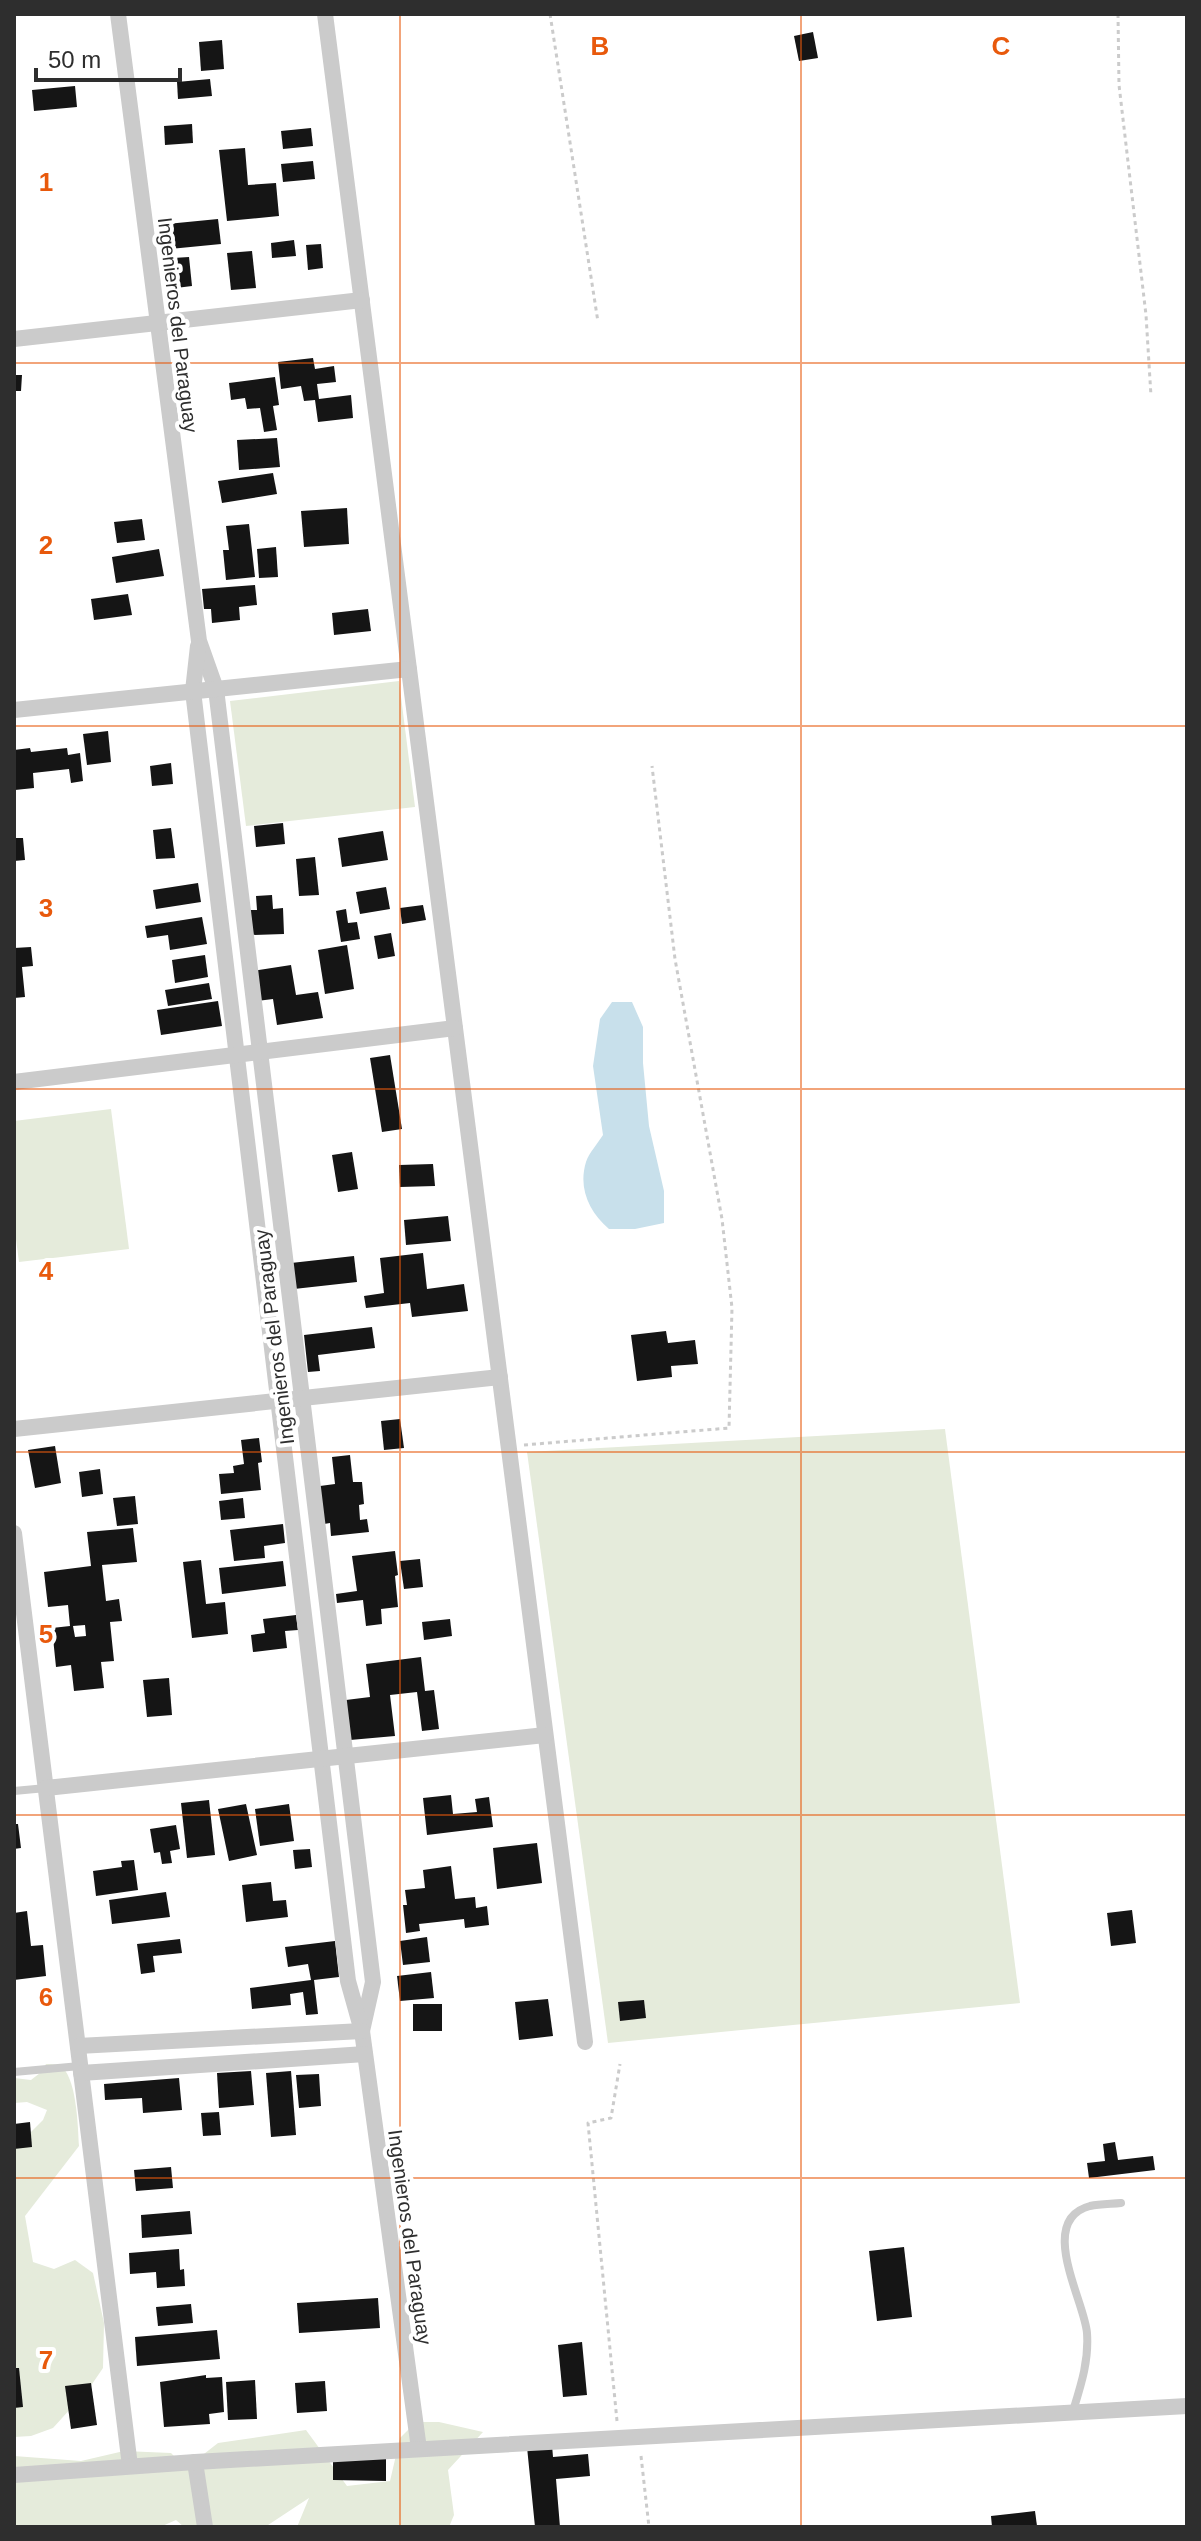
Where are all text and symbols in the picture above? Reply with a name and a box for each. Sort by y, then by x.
text: B [591,31,609,61]
text: C [992,31,1011,61]
scale bar [36,32,180,82]
text: 50 m [48,46,101,73]
text: 1 [39,167,53,197]
street label: Ingenieros del Paraguay [154,216,202,434]
text: 2 [39,530,53,560]
text: 3 [39,893,53,923]
street label: Ingenieros del Paraguay [250,1228,298,1446]
text: 4 [39,1256,54,1286]
text: 5 [39,1619,53,1649]
text: 6 [39,1982,53,2012]
street label: Ingenieros del Paraguay [384,2128,436,2346]
text: 7 [39,2345,53,2375]

